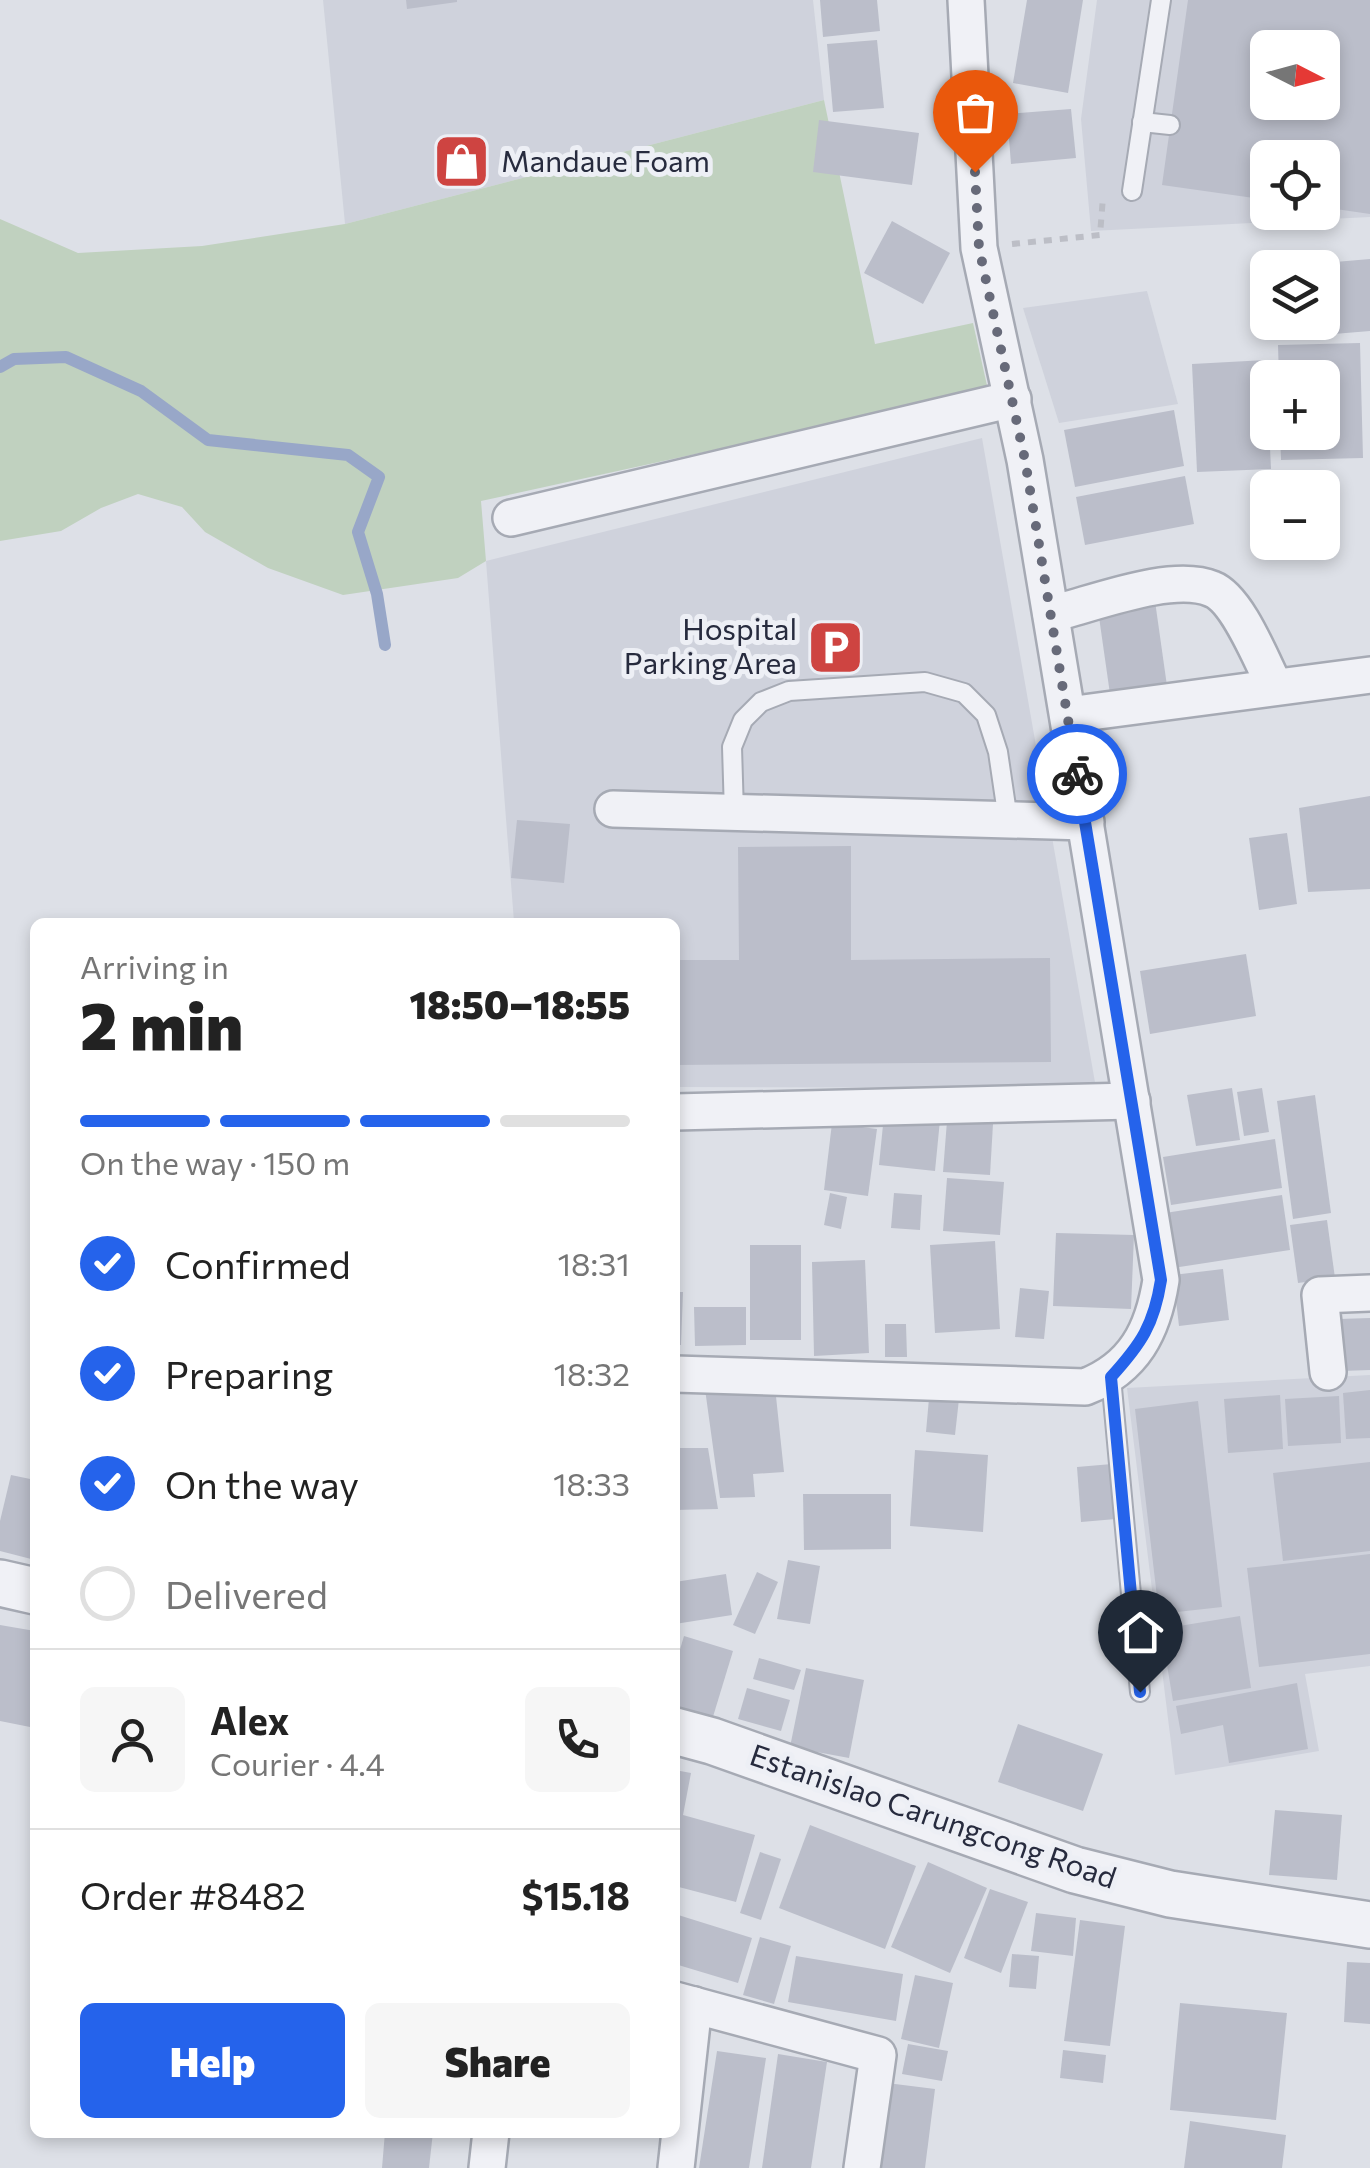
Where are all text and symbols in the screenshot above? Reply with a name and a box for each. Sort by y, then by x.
north arrow [1250,30,1340,120]
map controls [1250,30,1340,560]
pin [933,70,1018,173]
icon: bag [948,85,1003,140]
shop icon: Mandaue Foam [432,132,492,192]
button: locate [1250,140,1340,230]
place label: Mandaue Foam [501,141,710,178]
button: layers [1250,250,1340,340]
button: + [1250,360,1340,450]
button: − [1250,470,1340,560]
place label: Hospital Parking Area [624,609,797,680]
parking icon: Hospital Parking Area [806,617,866,677]
courier [1027,724,1127,824]
icon: bike [1050,747,1105,802]
text: Arriving in [80,946,229,986]
text: 18:50–18:55 [409,980,630,1027]
text: 2 min [80,984,243,1063]
text: On the way · 150 m [80,1142,350,1182]
icon: check [80,1236,135,1291]
text: Confirmed [165,1240,351,1287]
text: 18:31 [557,1243,630,1283]
icon: check [80,1346,135,1401]
text: Preparing [165,1350,333,1397]
text: 18:32 [553,1353,630,1393]
icon: check [80,1456,135,1511]
text: On the way [165,1460,359,1507]
text: 18:33 [553,1463,630,1503]
text: Delivered [165,1570,328,1617]
pin [1098,1590,1183,1693]
icon: home [1113,1605,1168,1660]
button: person [80,1687,185,1792]
button: phone [525,1687,630,1792]
text: Alex [210,1696,289,1743]
street label: Estanislao Carungcong Road [746,1734,1122,1895]
text: Courier · 4.4 [210,1743,385,1783]
text: Order #8482 [80,1871,306,1918]
text: $15.18 [521,1871,630,1918]
button: Help [80,2003,345,2118]
button: Share [365,2003,630,2118]

